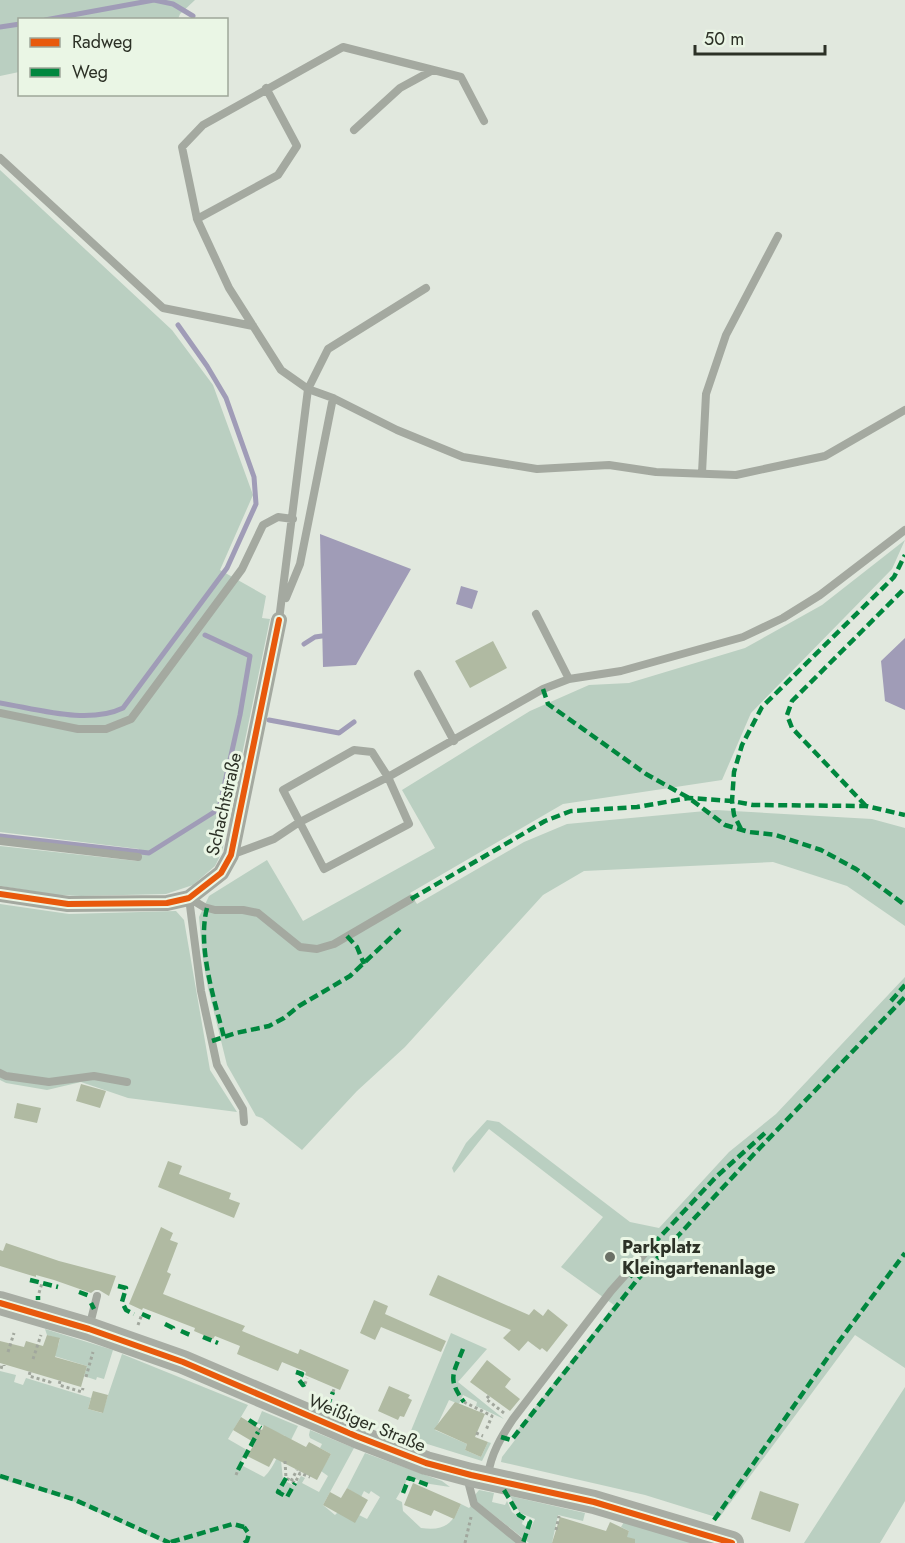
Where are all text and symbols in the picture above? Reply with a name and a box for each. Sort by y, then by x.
legend [18,18,228,96]
scale bar [695,18,826,56]
text: 50 m [704,26,744,52]
text: Radweg [72,29,133,55]
text: Weg [72,59,108,85]
street label: Schachtstraße [200,750,248,858]
place label: Parkplatz Kleingartenanlage [622,1234,775,1281]
marker: Parkplatz Kleingartenanlage [603,1250,617,1264]
street label: Weißiger Straße [304,1388,430,1458]

